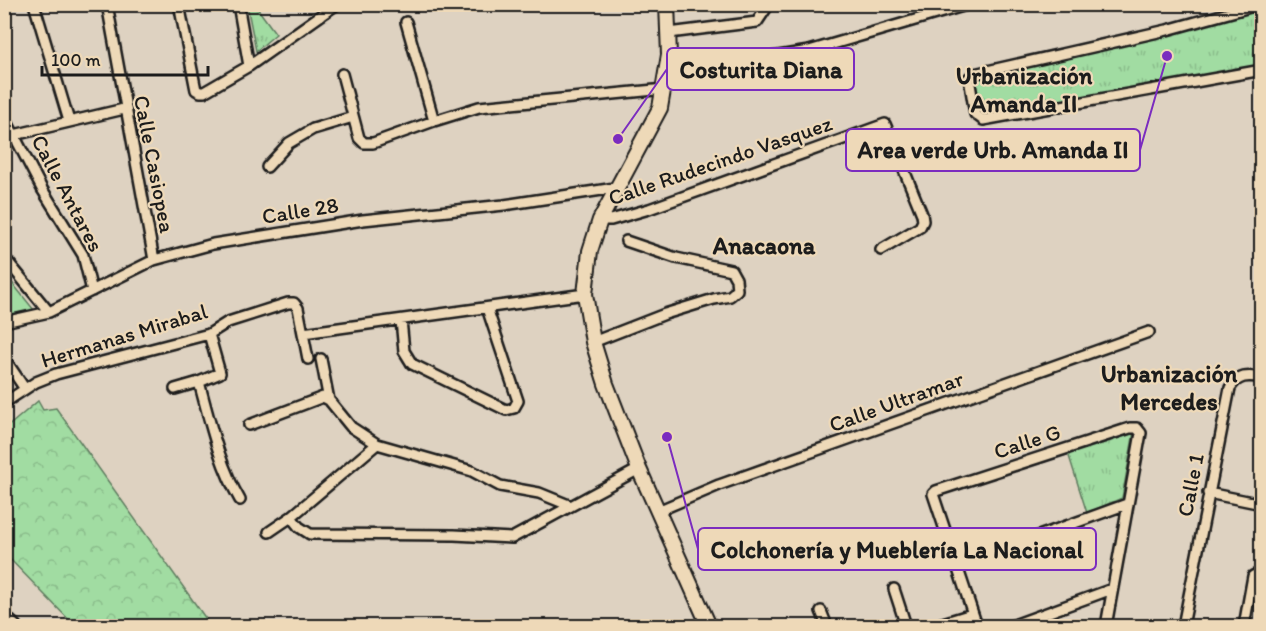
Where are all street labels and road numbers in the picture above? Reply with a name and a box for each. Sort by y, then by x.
street label: Calle Casiopea [128,93,181,236]
street label: Calle Rudecindo Vasquez [605,109,836,211]
street label: Calle Antares [25,130,110,256]
street label: Calle 28 [260,191,340,230]
street label: Hermanas Mirabal [38,297,211,374]
street label: Calle Ultramar [825,365,967,438]
street label: Calle G [990,418,1064,465]
street label: Calle 1 [1171,451,1210,519]

